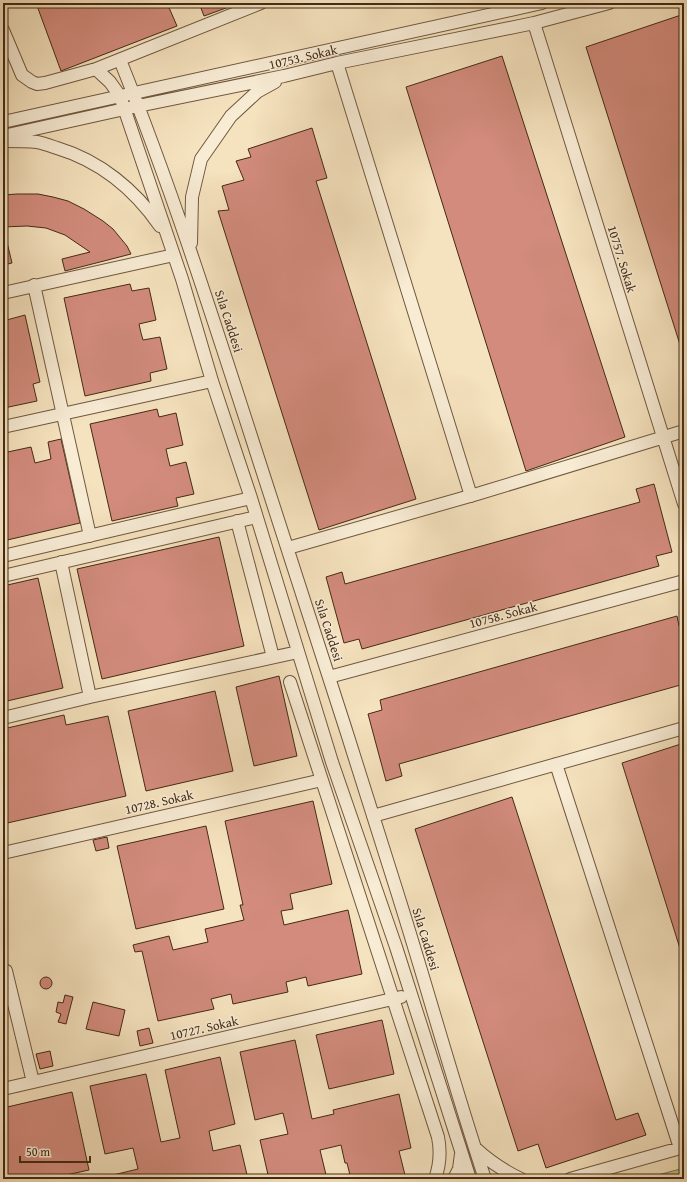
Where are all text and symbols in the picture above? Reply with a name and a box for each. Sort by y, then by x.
street label: 10753. Sokak [267,40,339,74]
street label: 10757. Sokak [603,223,641,295]
street label: Sıla Caddesi [210,287,248,355]
street label: Sıla Caddesi [310,596,348,664]
street label: 10758. Sokak [467,597,539,633]
street label: 10728. Sokak [123,785,195,819]
street label: Sıla Caddesi [407,905,445,973]
street label: 10727. Sokak [168,1011,240,1045]
scale bar [20,1138,90,1164]
text: 50 m [26,1143,50,1160]

